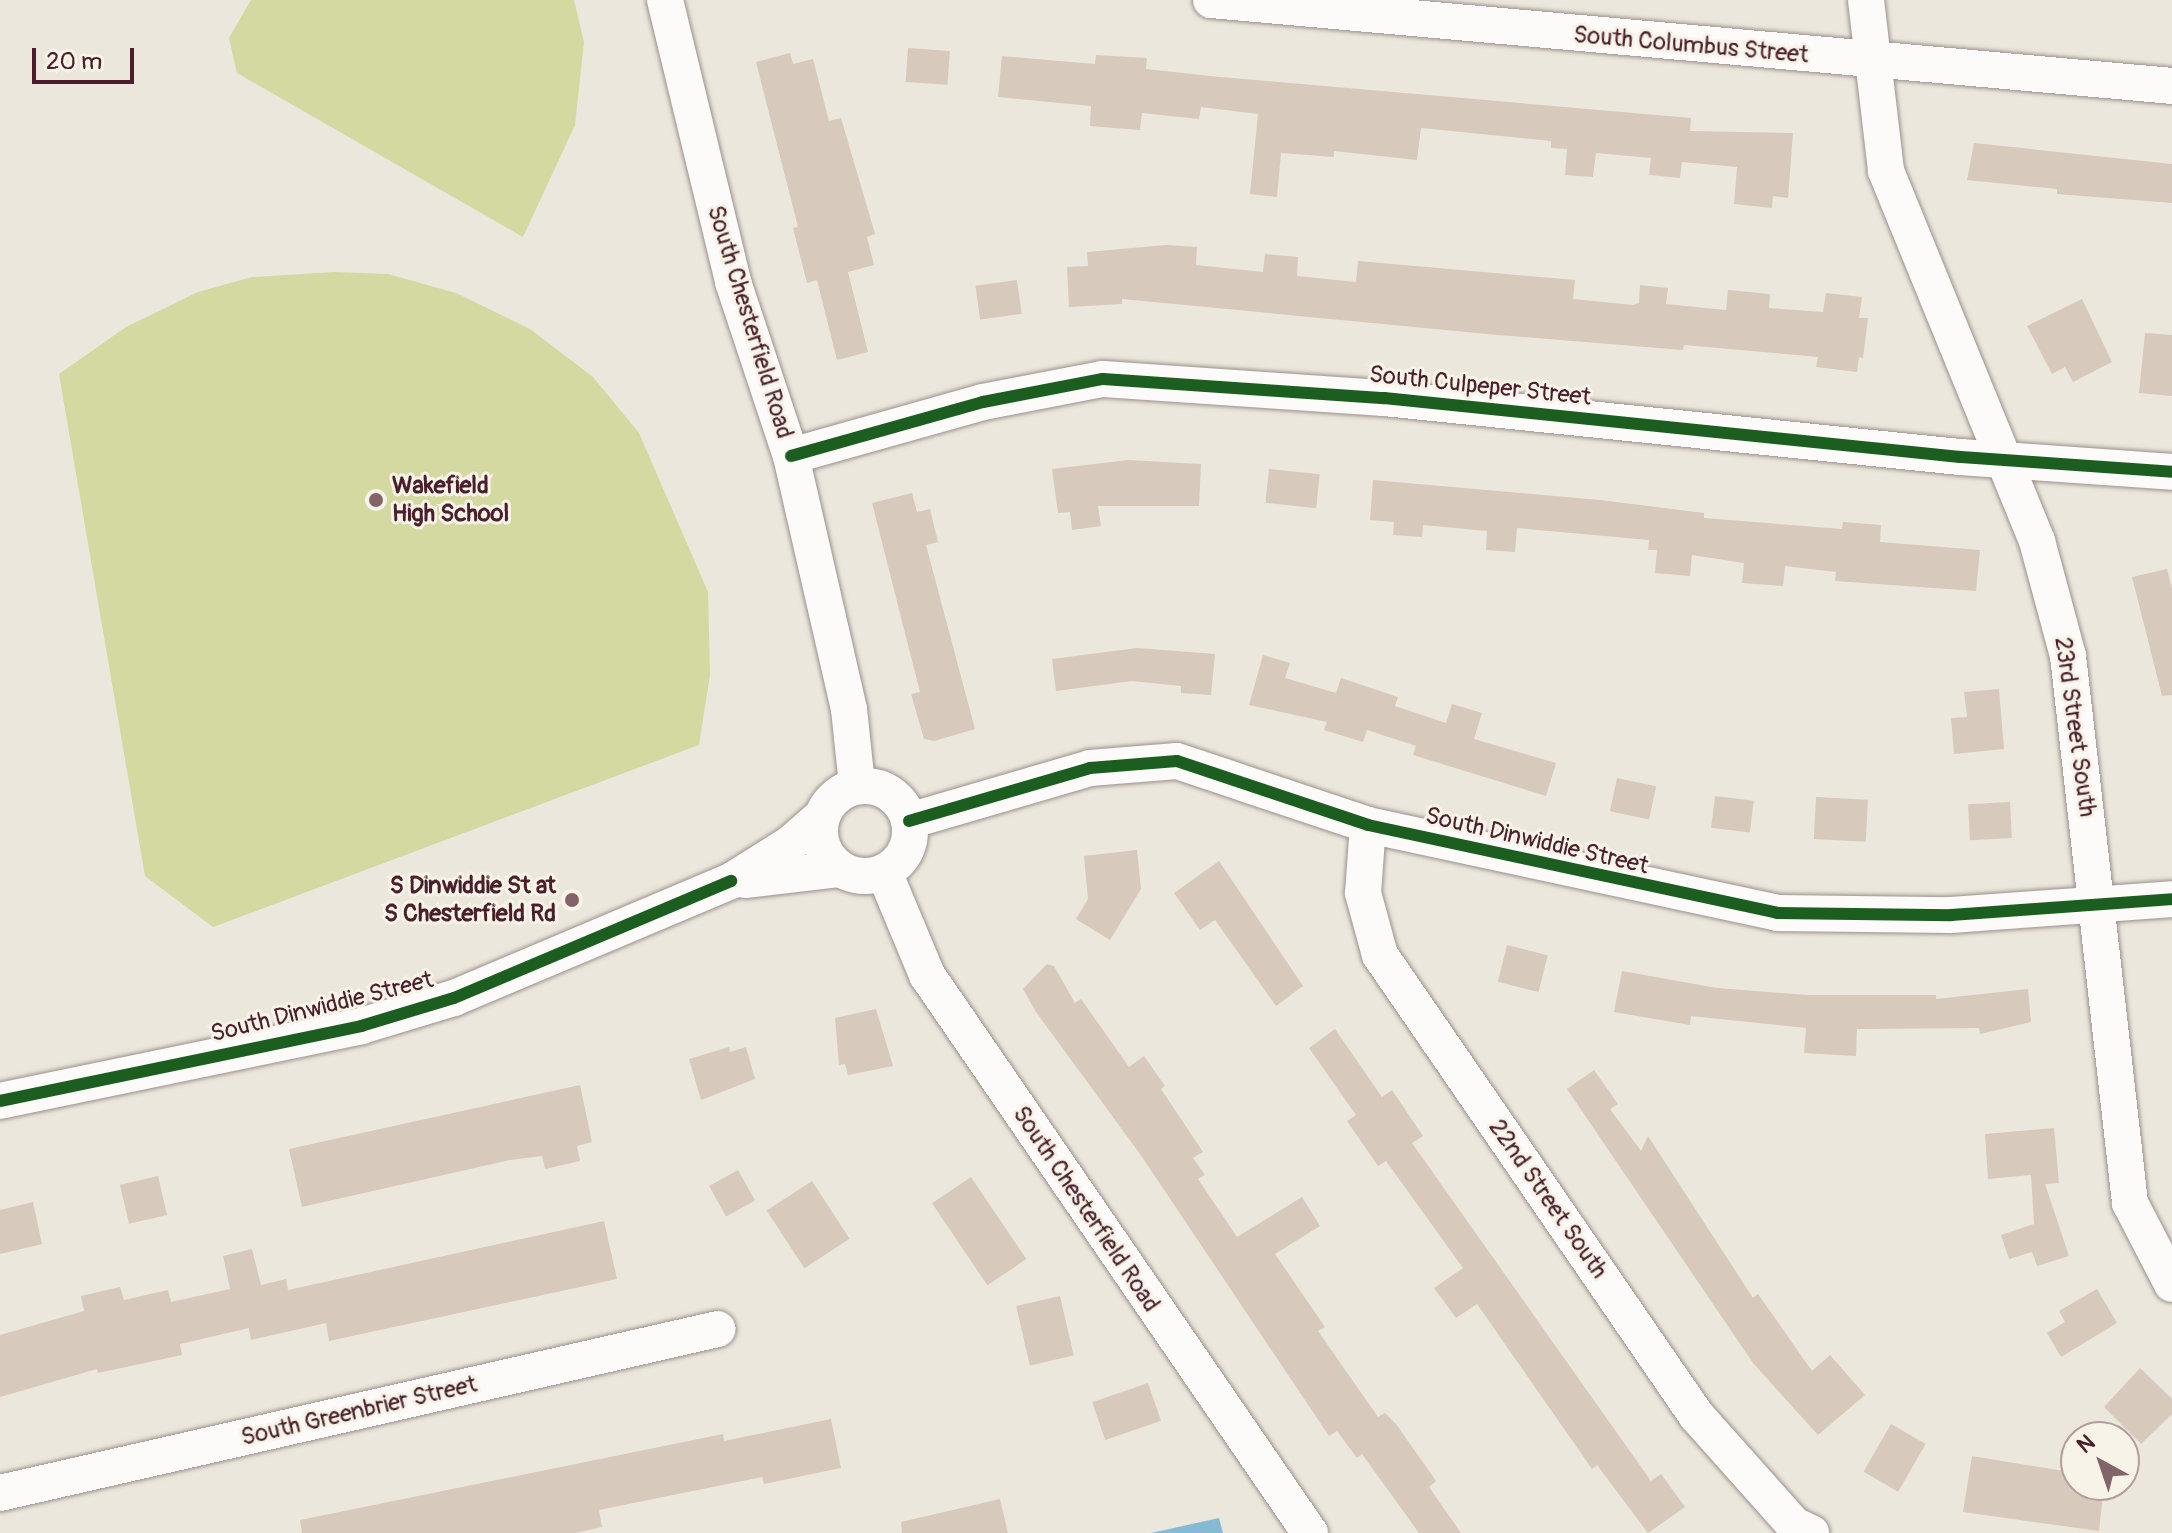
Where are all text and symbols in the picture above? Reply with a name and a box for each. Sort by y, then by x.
street label: South Columbus Street [1572,20,1810,70]
scale bar [36,32,138,82]
text: 20 m [46,47,102,76]
street label: South Chesterfield Road [701,202,799,442]
street label: South Culpeper Street [1368,360,1592,412]
place label: Wakefield High School [392,472,509,528]
marker: Wakefield High School [367,491,385,509]
street label: 23rd Street South [2048,635,2102,819]
street label: South Dinwiddie Street [1423,801,1651,881]
place label: S Dinwiddie St at S Chesterfield Rd [384,872,556,928]
marker: S Dinwiddie St at S Chesterfield Rd [563,891,581,909]
street label: South Dinwiddie Street [208,965,436,1049]
street label: South Chesterfield Road [1006,1101,1166,1317]
street label: 22nd Street South [1482,1114,1614,1284]
street label: South Greenbrier Street [238,1370,480,1452]
north arrow [2060,1421,2140,1501]
text: N [2071,1429,2101,1460]

